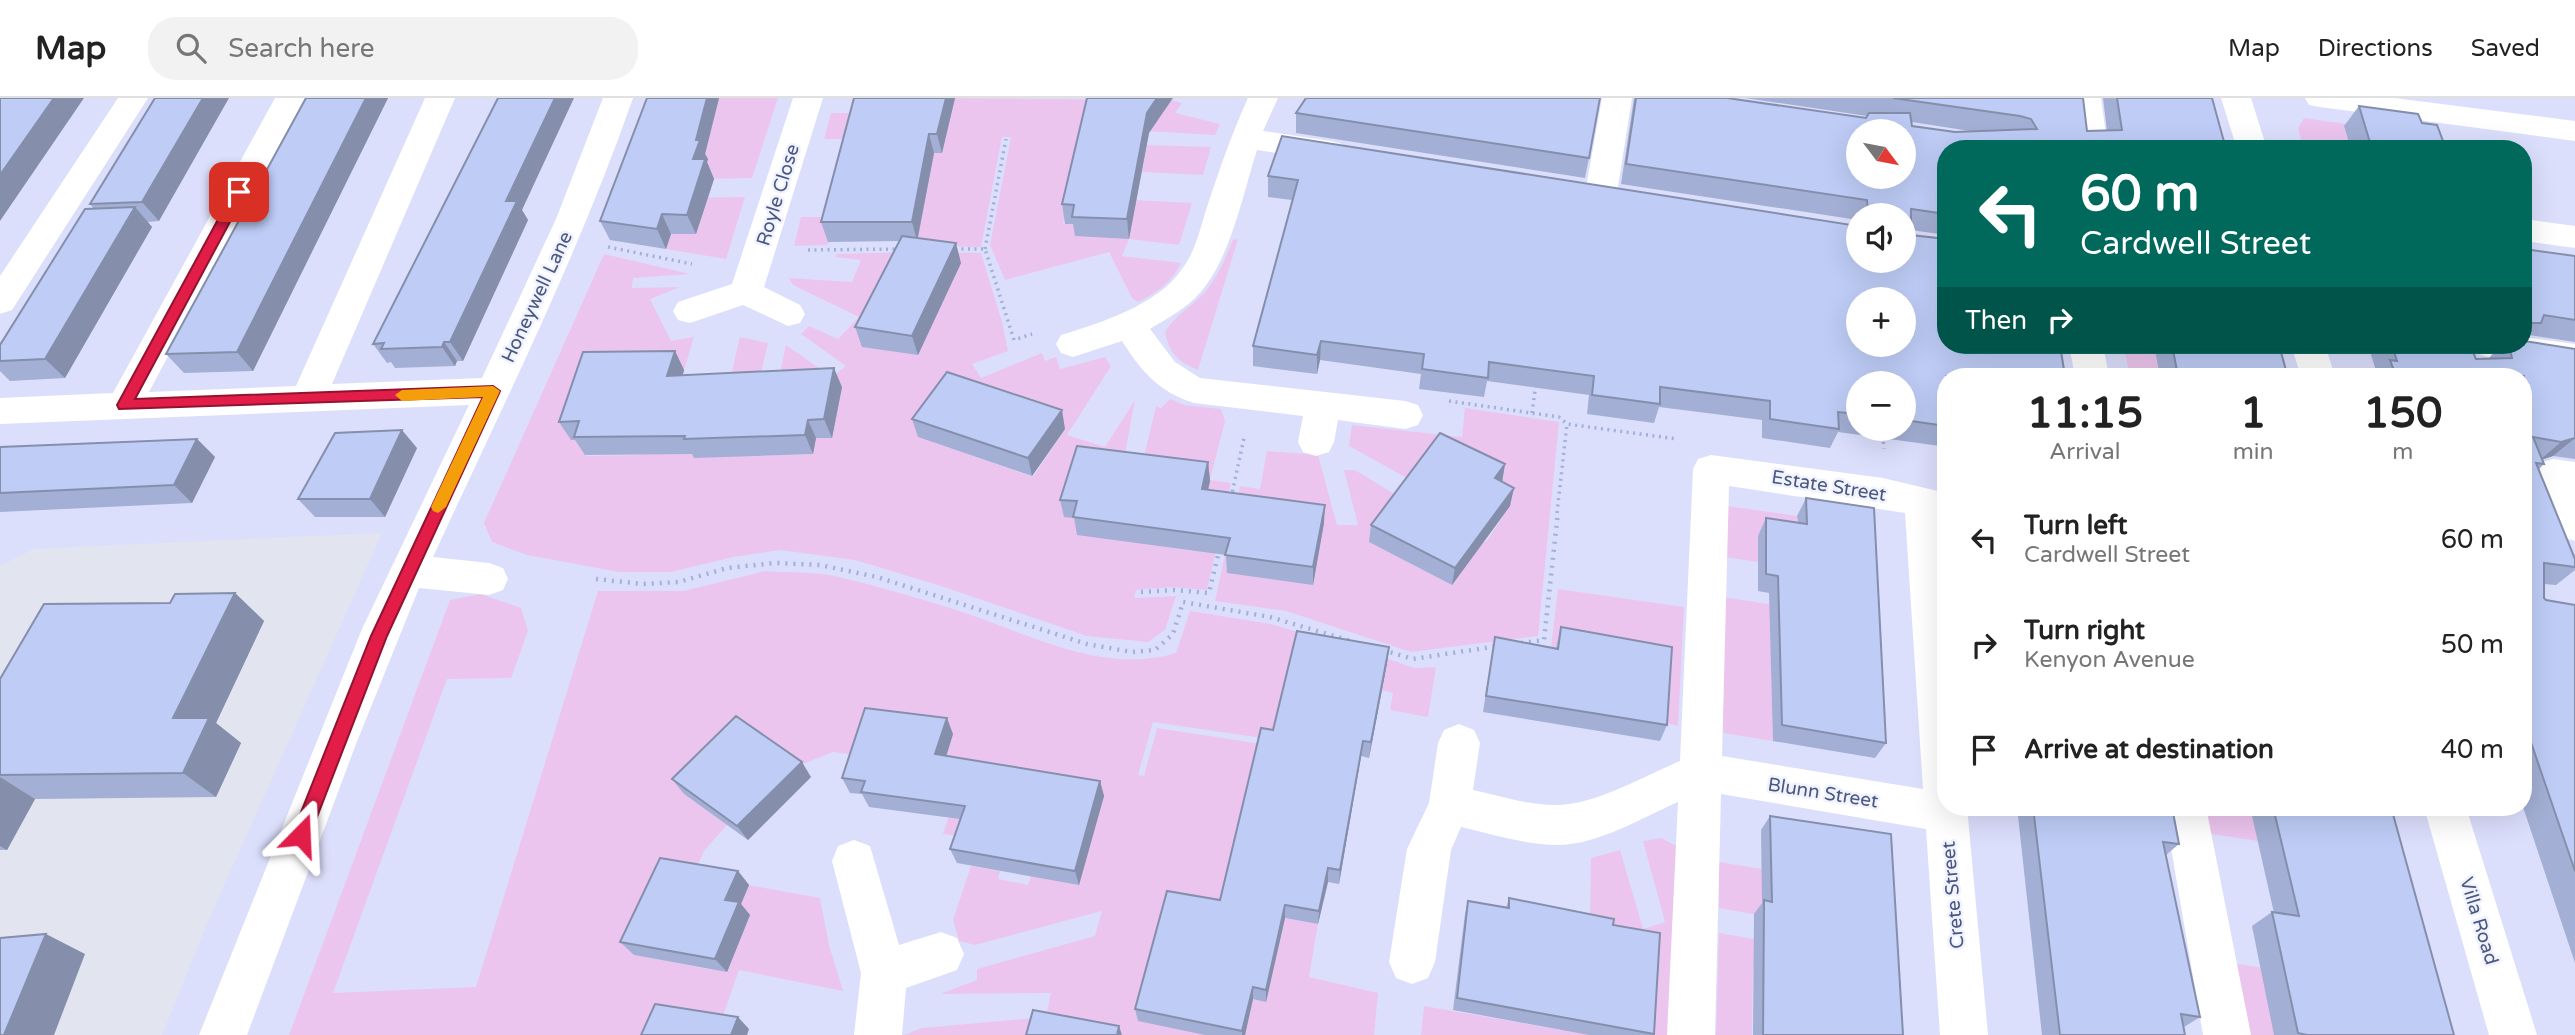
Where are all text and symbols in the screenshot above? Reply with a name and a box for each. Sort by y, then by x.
search box [148,17,638,80]
text: Map [35,29,106,68]
icon: search [172,29,210,67]
text: Search here [228,33,374,64]
text: Map [2228,34,2280,63]
text: Directions [2318,34,2433,63]
text: Saved [2471,34,2540,63]
north arrow [1846,119,1916,189]
map controls [1846,119,1916,441]
street label: Royle Close [752,142,804,248]
pin [209,162,269,222]
text: 60 m [2080,165,2199,224]
icon: left [1965,168,2056,259]
icon: arrive [220,173,258,211]
button: sound [1846,203,1916,273]
text: Cardwell Street [2080,225,2311,263]
street label: Honeywell Lane [497,228,577,366]
button: + [1846,287,1916,357]
icon: right [2041,301,2079,339]
text: Then [1965,305,2027,336]
button: − [1846,371,1916,441]
text: 11:15 [2027,388,2143,439]
text: 1 [2240,388,2266,439]
text: 150 [2363,388,2442,439]
text: Arrival [2049,438,2120,466]
text: min [2233,438,2274,466]
text: m [2392,438,2413,466]
street label: Estate Street [1770,466,1888,506]
text: Turn left [2024,510,2127,541]
icon: left [1965,521,2003,559]
text: 60 m [2441,524,2504,555]
text: Cardwell Street [2024,541,2190,569]
text: Turn right [2024,615,2145,646]
icon: right [1965,626,2003,664]
text: 50 m [2441,629,2504,660]
text: Kenyon Avenue [2024,646,2195,674]
icon: arrive [1965,731,2003,769]
text: Arrive at destination [2024,734,2274,765]
text: 40 m [2441,734,2504,765]
street label: Blunn Street [1766,773,1880,813]
position arrow [264,798,338,872]
street label: Crete Street [1937,840,1969,950]
street label: Villa Road [2455,874,2503,968]

